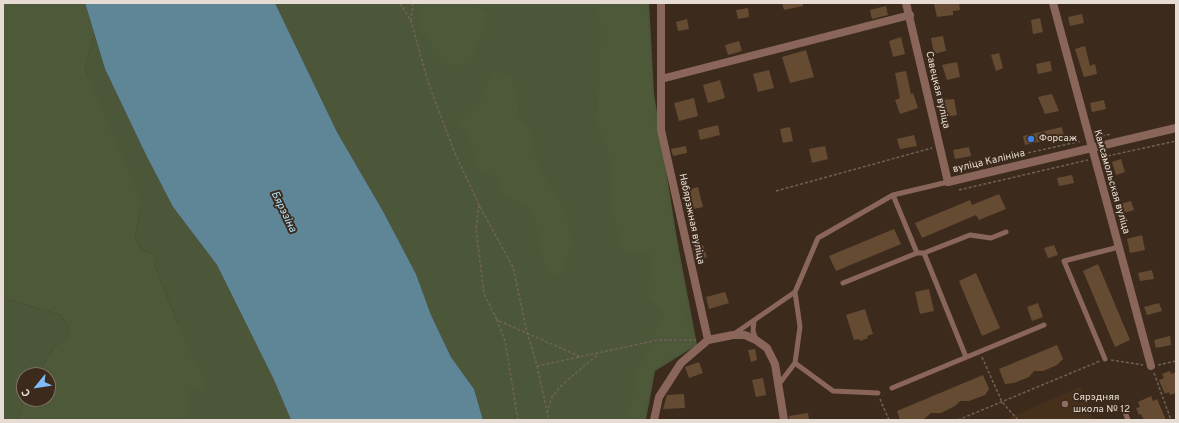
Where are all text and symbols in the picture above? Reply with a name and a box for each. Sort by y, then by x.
street label: Савецкая вуліца [922,50,952,130]
street label: Камсамольская вуліца [1090,128,1132,236]
place label: Форсаж [1039,133,1077,145]
marker: Форсаж [1026,134,1036,144]
street label: вуліца Калініна [952,148,1026,176]
street label: Набярэжная вуліца [676,173,706,265]
water label: Бярэзіна [267,189,299,235]
north arrow [16,367,56,407]
text: С [19,386,34,399]
place label: Сярэдняя школа № 12 [1073,392,1130,416]
marker: Сярэдняя школа № 12 [1060,399,1070,409]

